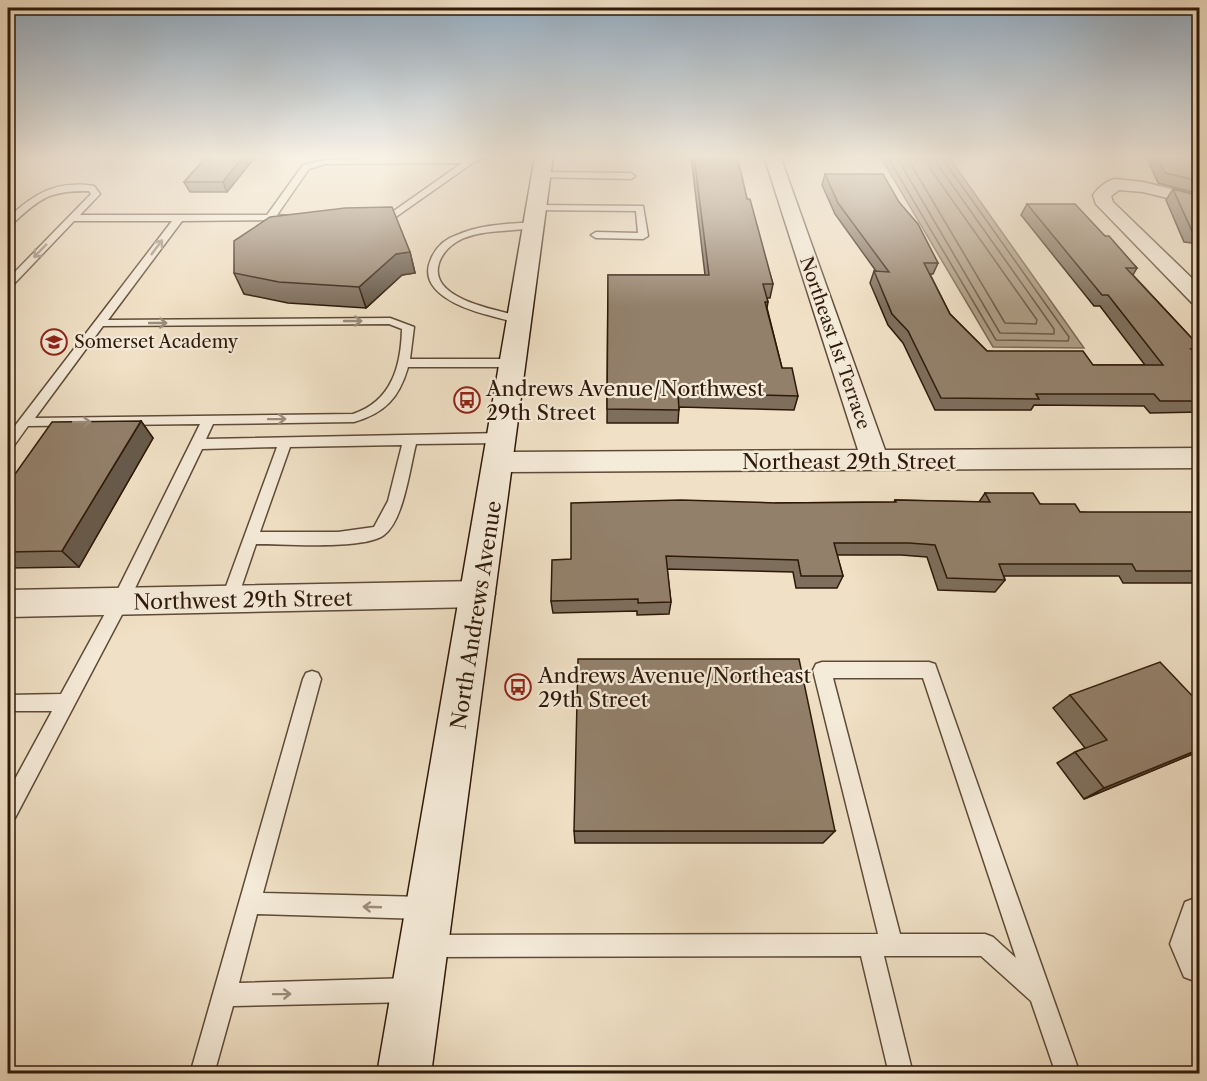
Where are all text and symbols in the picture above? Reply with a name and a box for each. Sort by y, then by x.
one-way arrow [150,239,163,255]
one-way arrow [33,244,47,259]
street label: Northeast 1st Terrace [795,254,875,432]
one-way arrow [342,316,362,327]
one-way arrow [147,317,167,329]
school or university icon: Somerset Academy [39,327,69,357]
place label: Somerset Academy [74,331,239,353]
place label: Andrews Avenue/Northwest 29th Street [485,376,765,425]
bus stop icon: Andrews Avenue/Northwest 29th Street [452,385,482,415]
one-way arrow [267,413,287,425]
one-way arrow [72,416,92,428]
street label: Northeast 29th Street [742,449,957,474]
street label: North Andrews Avenue [446,499,506,731]
street label: Northwest 29th Street [133,586,353,614]
place label: Andrews Avenue/Northeast 29th Street [537,663,812,712]
bus stop icon: Andrews Avenue/Northeast 29th Street [503,672,533,702]
one-way arrow [362,901,382,912]
one-way arrow [271,988,291,1000]

